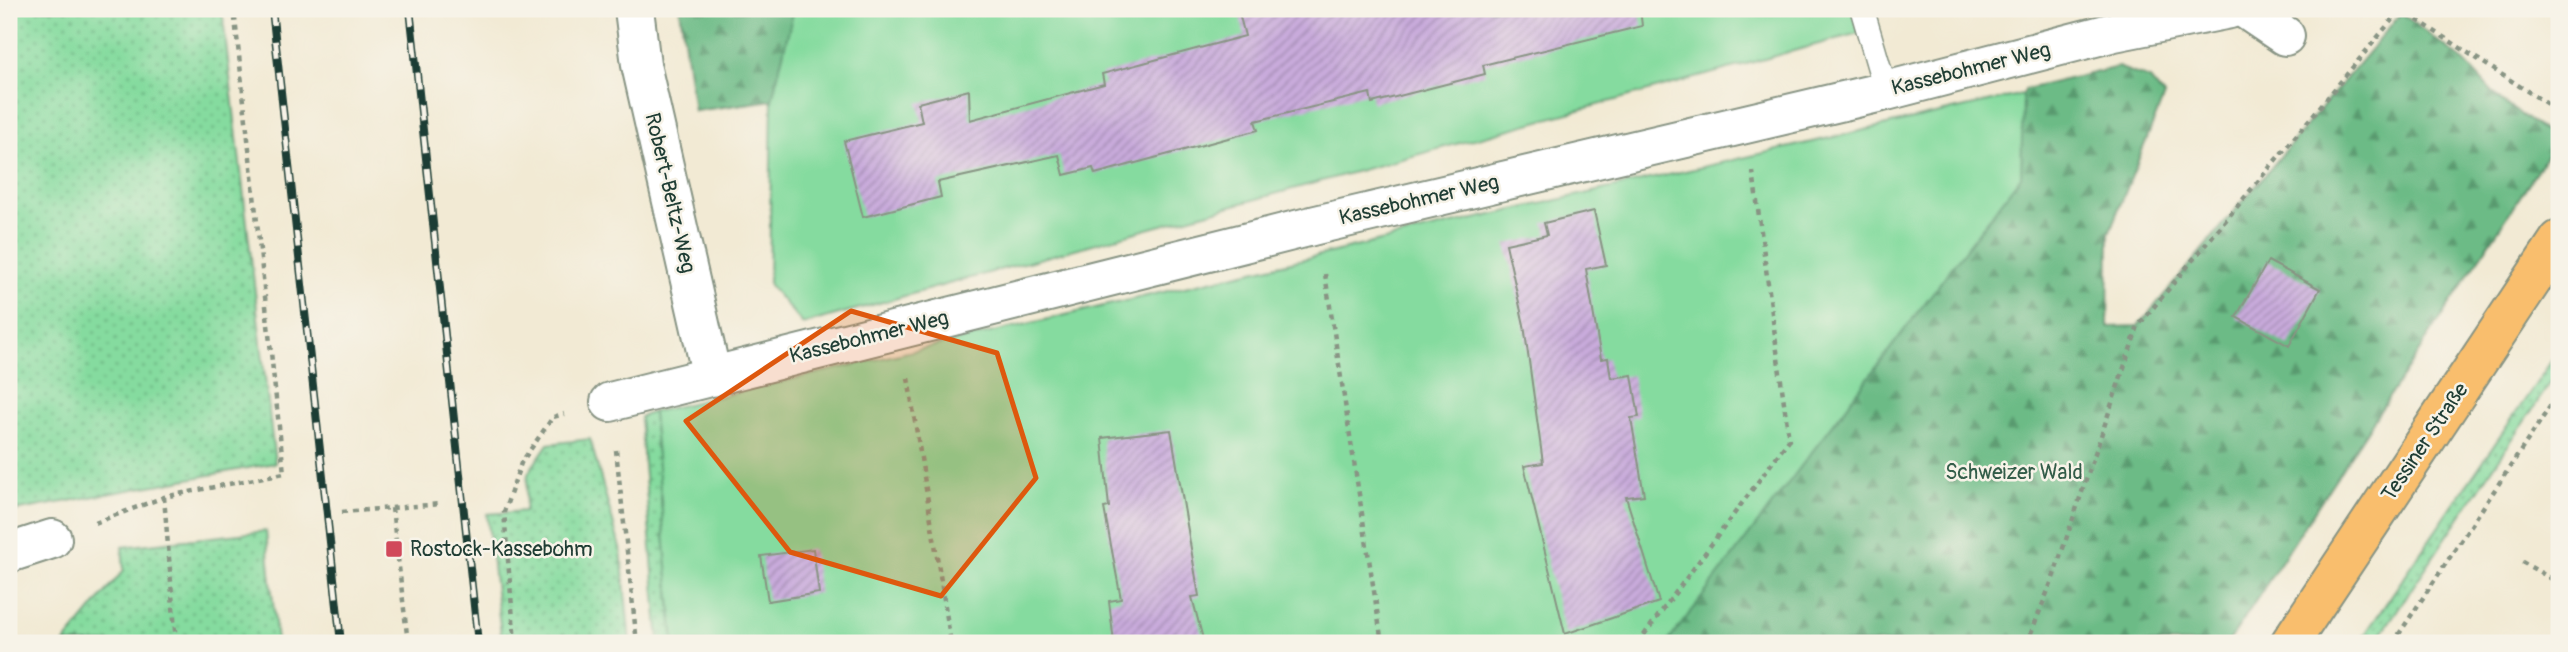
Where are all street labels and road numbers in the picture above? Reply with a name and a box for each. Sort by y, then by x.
street label: Kassebohmer Weg [1889,36,2053,102]
street label: Robert-Beltz-Weg [638,110,702,276]
street label: Kassebohmer Weg [1337,169,1501,231]
street label: Kassebohmer Weg [787,304,951,370]
street label: Tessiner Straße [2375,377,2475,506]

